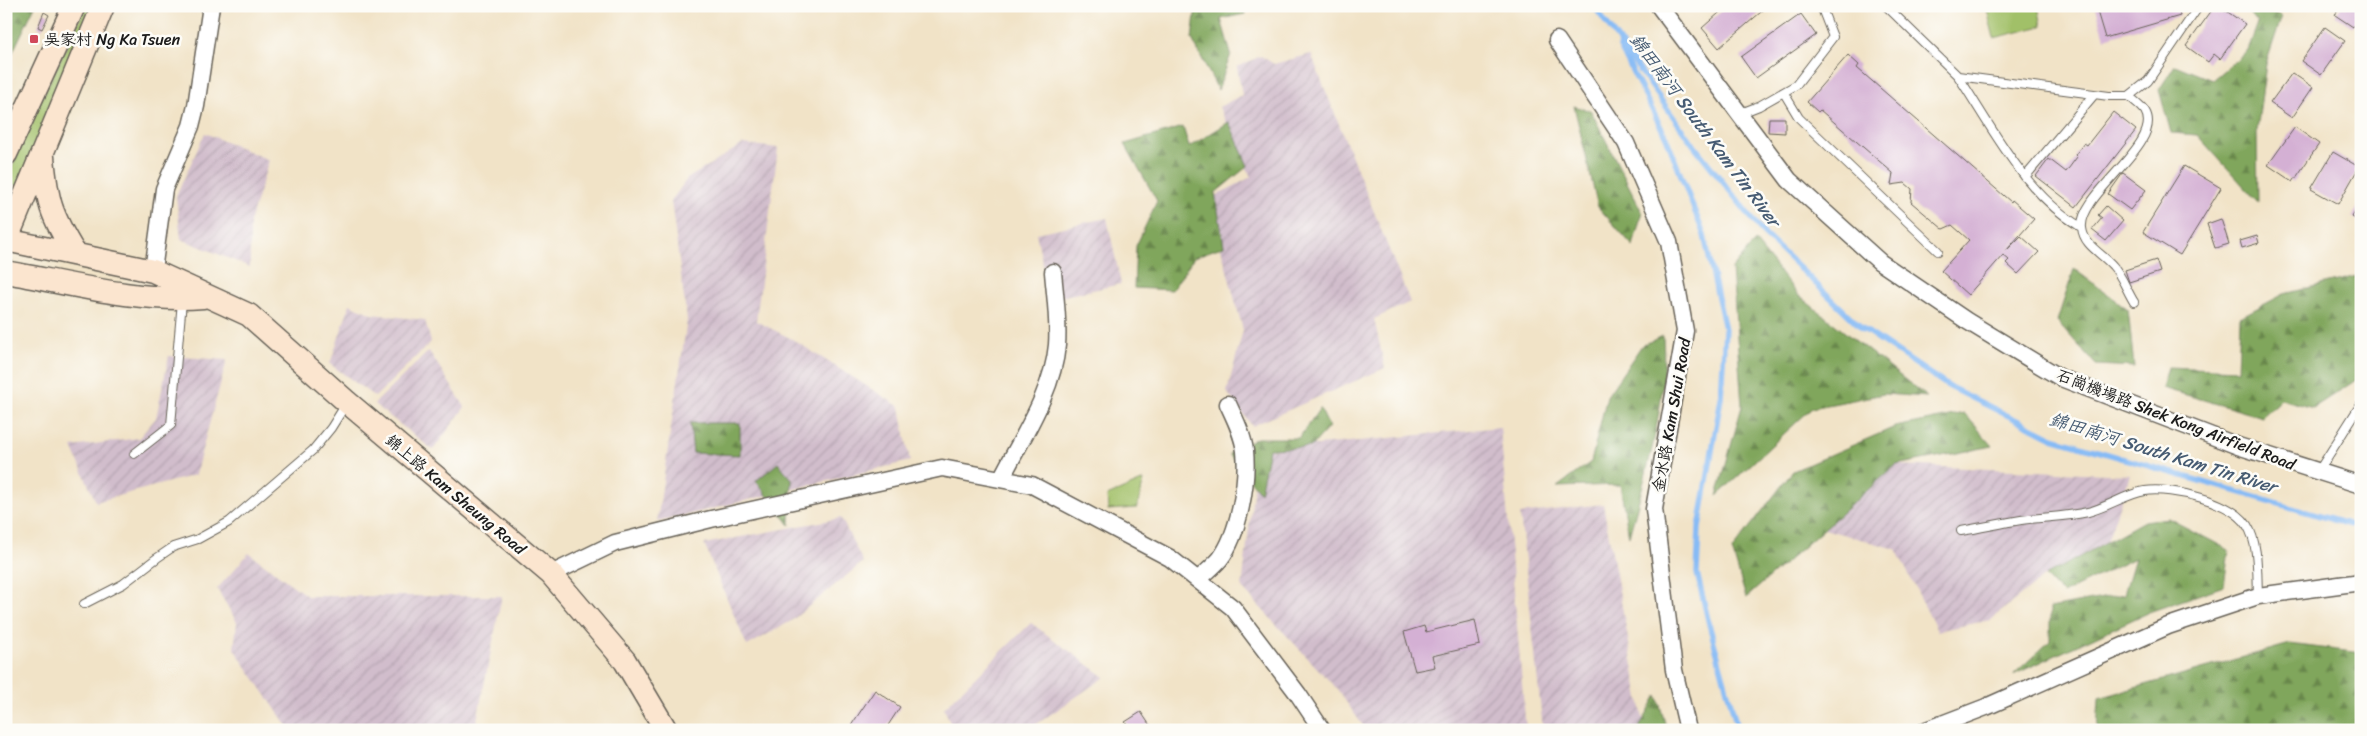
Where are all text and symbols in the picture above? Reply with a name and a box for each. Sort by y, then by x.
place label: 吳家村 Ng Ka Tsuen [44,25,181,54]
water label: 錦田南河 South Kam Tin River [1621,26,1791,237]
marker: 吳家村 Ng Ka Tsuen [28,33,40,45]
street label: 金水路 Kam Shui Road [1644,334,1700,494]
street label: 石崗機場路 Shek Kong Airfield Road [2052,360,2301,479]
water label: 錦田南河 South Kam Tin River [2046,403,2284,504]
street label: 錦上路 Kam Sheung Road [379,426,534,563]

